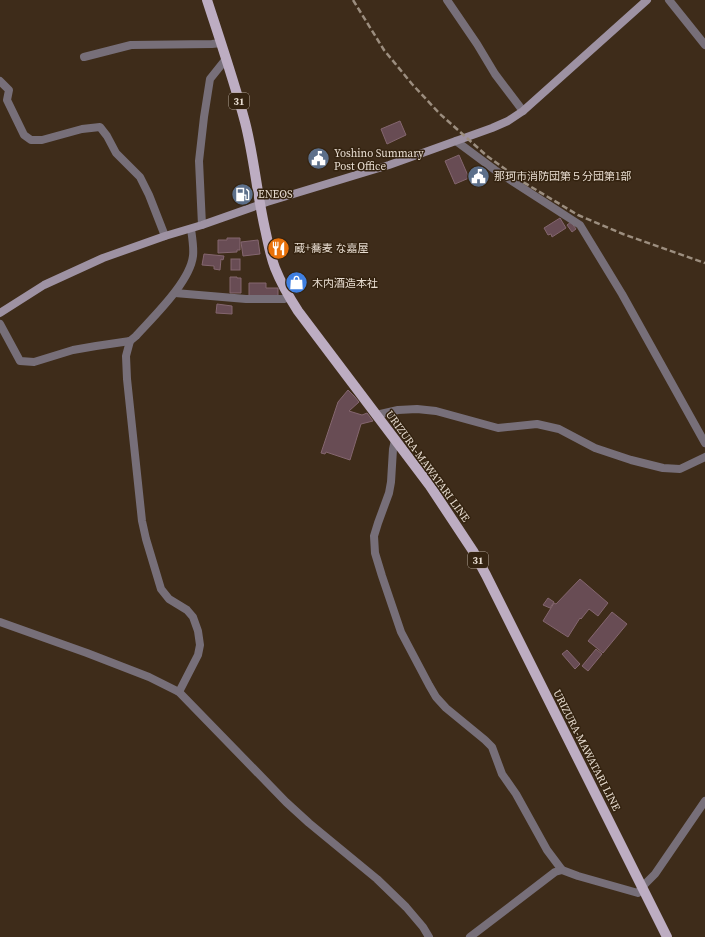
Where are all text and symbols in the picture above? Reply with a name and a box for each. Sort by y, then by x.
road number: 31 [229,93,249,109]
public building icon: Yoshino Summary Post Office [305,146,331,172]
place label: Yoshino Summary Post Office [334,146,424,174]
public building icon: 那珂市消防団第５分団第1部 [466,163,492,189]
place label: 那珂市消防団第５分団第1部 [494,169,632,184]
fuel station icon: ENEOS [230,181,256,207]
place label: ENEOS [258,187,293,202]
restaurant icon: 蔵+蕎麦 な嘉屋 [266,235,292,261]
place label: 蔵+蕎麦 な嘉屋 [294,241,368,256]
shop icon: 木内酒造本社 [283,270,309,296]
place label: 木内酒造本社 [312,276,378,291]
street label: URIZURA-MAWATARI LINE [382,408,473,525]
road number: 31 [468,552,488,568]
street label: URIZURA-MAWATARI LINE [549,687,624,814]

